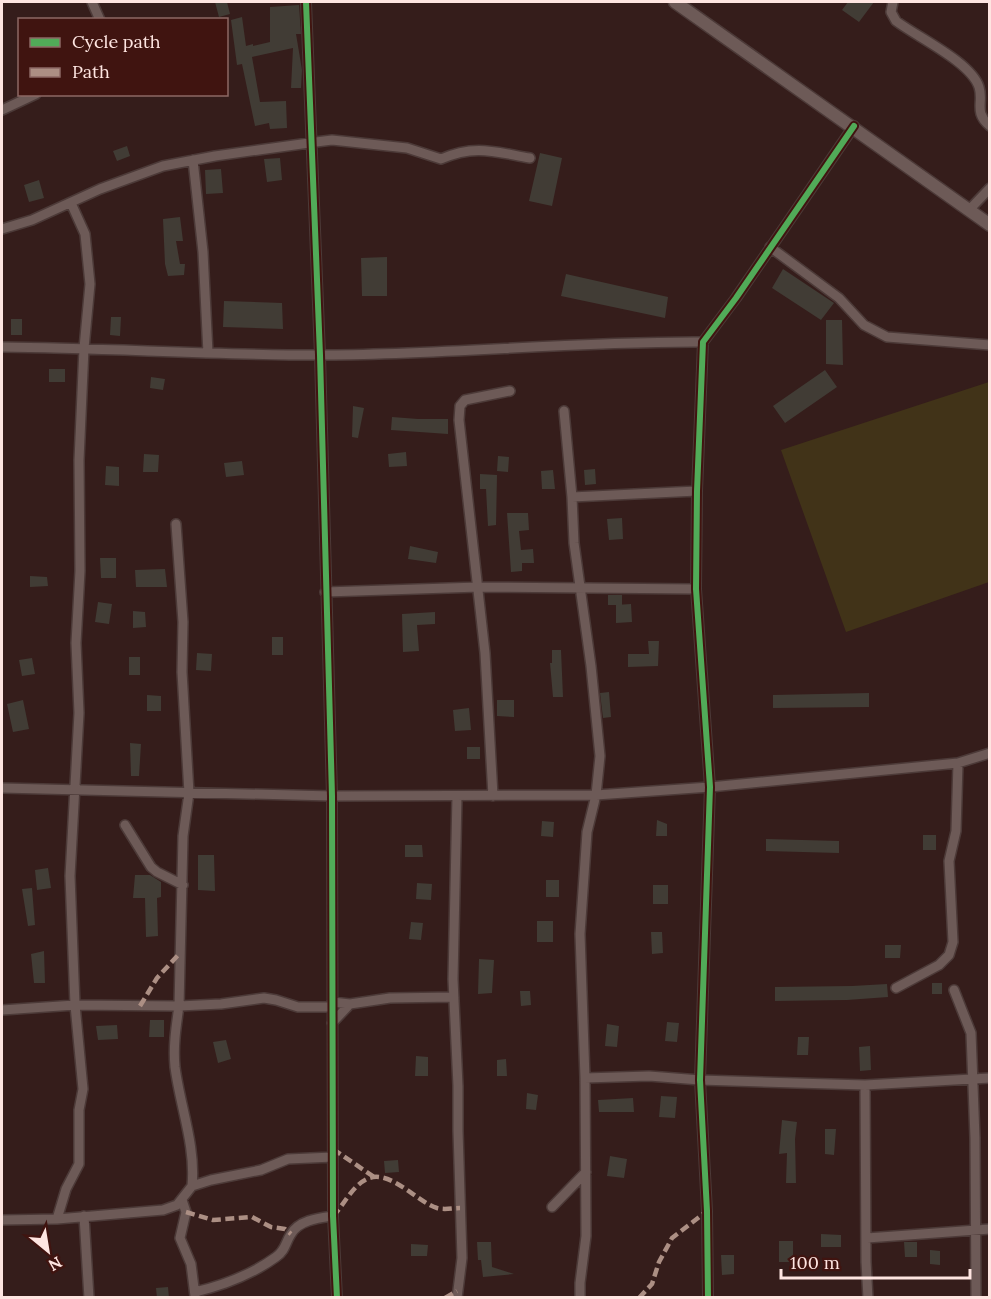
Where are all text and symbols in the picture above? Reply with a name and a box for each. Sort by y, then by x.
legend [18,18,228,96]
text: Cycle path [72,30,161,53]
text: Path [72,60,110,83]
north arrow [18,1221,78,1281]
scale bar [781,1242,970,1280]
text: 100 m [790,1251,840,1274]
text: N [45,1252,66,1276]

